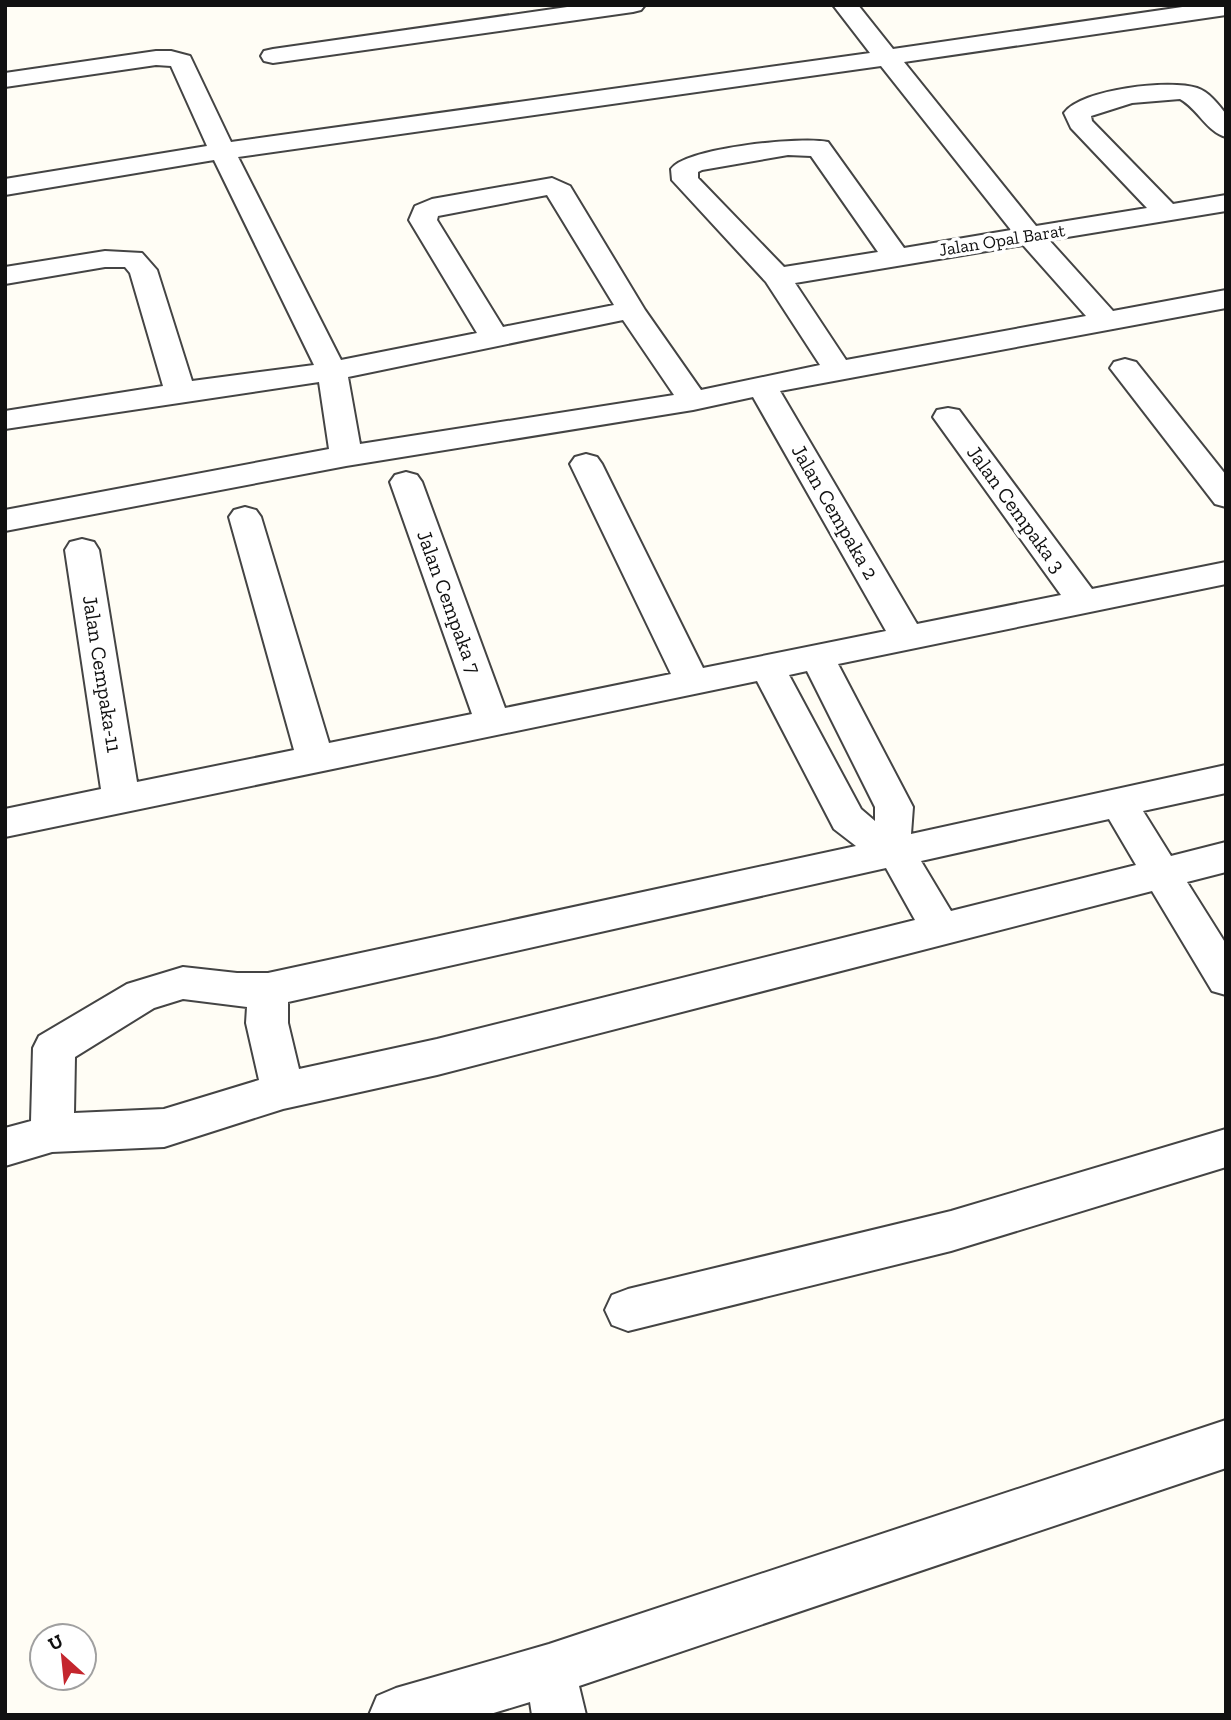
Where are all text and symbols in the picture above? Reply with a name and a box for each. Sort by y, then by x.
street label: Jalan Opal Barat [937,219,1067,261]
street label: Jalan Cempaka 2 [787,440,884,584]
street label: Jalan Cempaka 3 [962,440,1071,577]
street label: Jalan Cempaka 7 [412,527,487,677]
street label: Jalan Cempaka-11 [78,594,127,754]
north arrow [28,1622,98,1692]
text: U [44,1629,67,1656]

